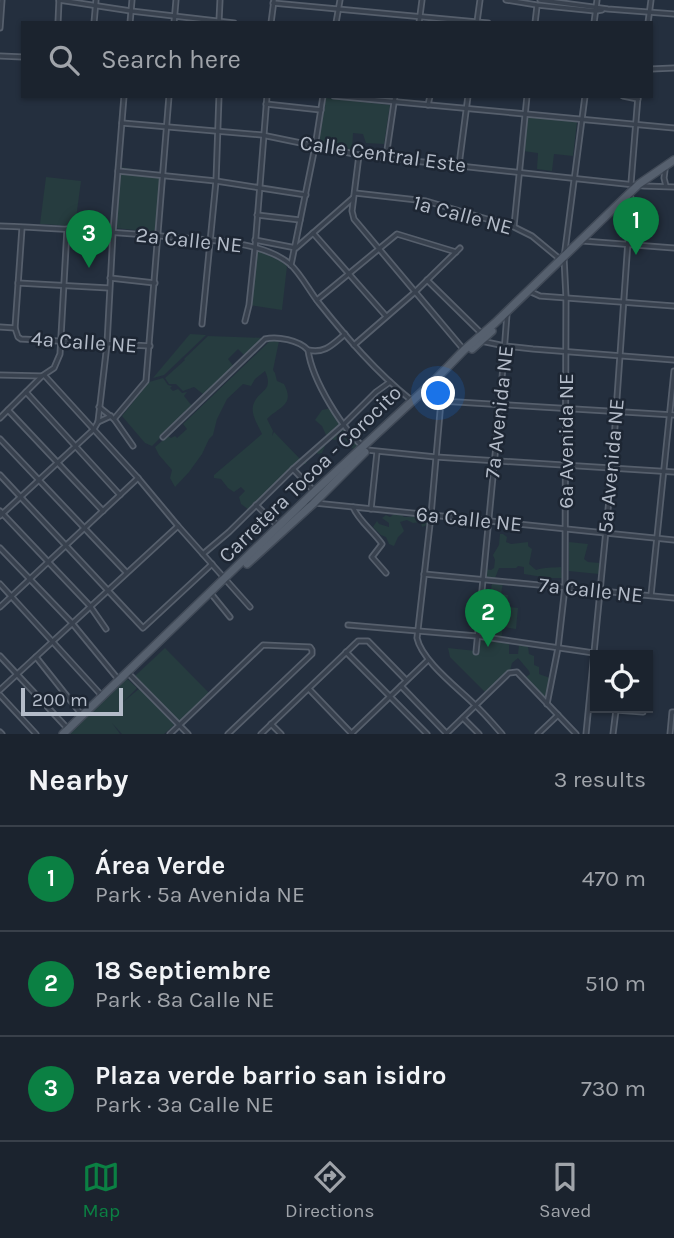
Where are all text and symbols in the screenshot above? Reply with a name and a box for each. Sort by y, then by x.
search box [21,21,653,98]
icon: search [45,41,83,79]
text: Search here [101,44,241,75]
street label: Calle Central Este [298,130,468,178]
street label: 1a Calle NE [411,190,515,240]
pin: 1 [613,197,659,255]
pin: 3 [66,210,112,268]
street label: 2a Calle NE [135,222,243,258]
street label: 4a Calle NE [30,326,138,358]
street label: 7a Avenida NE [480,344,518,480]
street label: 6a Avenida NE [554,373,578,509]
your location [421,376,455,410]
street label: Carretera Tocoa - Corocito [214,380,406,568]
street label: 5a Avenida NE [593,397,629,535]
street label: 6a Calle NE [415,501,523,537]
street label: 7a Calle NE [538,573,644,607]
pin: 2 [465,589,511,647]
map controls [590,650,653,713]
button: locate [590,650,653,713]
scale bar [21,685,122,717]
text: 200 m [32,689,88,711]
text: Nearby [28,762,128,798]
text: 3 results [554,766,646,793]
text: Área Verde [95,850,225,881]
text: 1 [47,865,55,892]
text: 470 m [582,865,646,892]
text: Park · 5a Avenida NE [95,881,305,908]
text: 18 Septiembre [95,955,271,986]
text: 2 [44,970,58,997]
text: 510 m [585,970,646,997]
text: Park · 8a Calle NE [95,986,275,1013]
text: Plaza verde barrio san isidro [95,1060,446,1091]
text: 3 [44,1075,58,1102]
text: 730 m [581,1075,646,1102]
text: Park · 3a Calle NE [95,1091,274,1118]
tab: Map [82,1158,120,1222]
tab: Directions [285,1158,374,1222]
tab: Saved [539,1158,592,1222]

